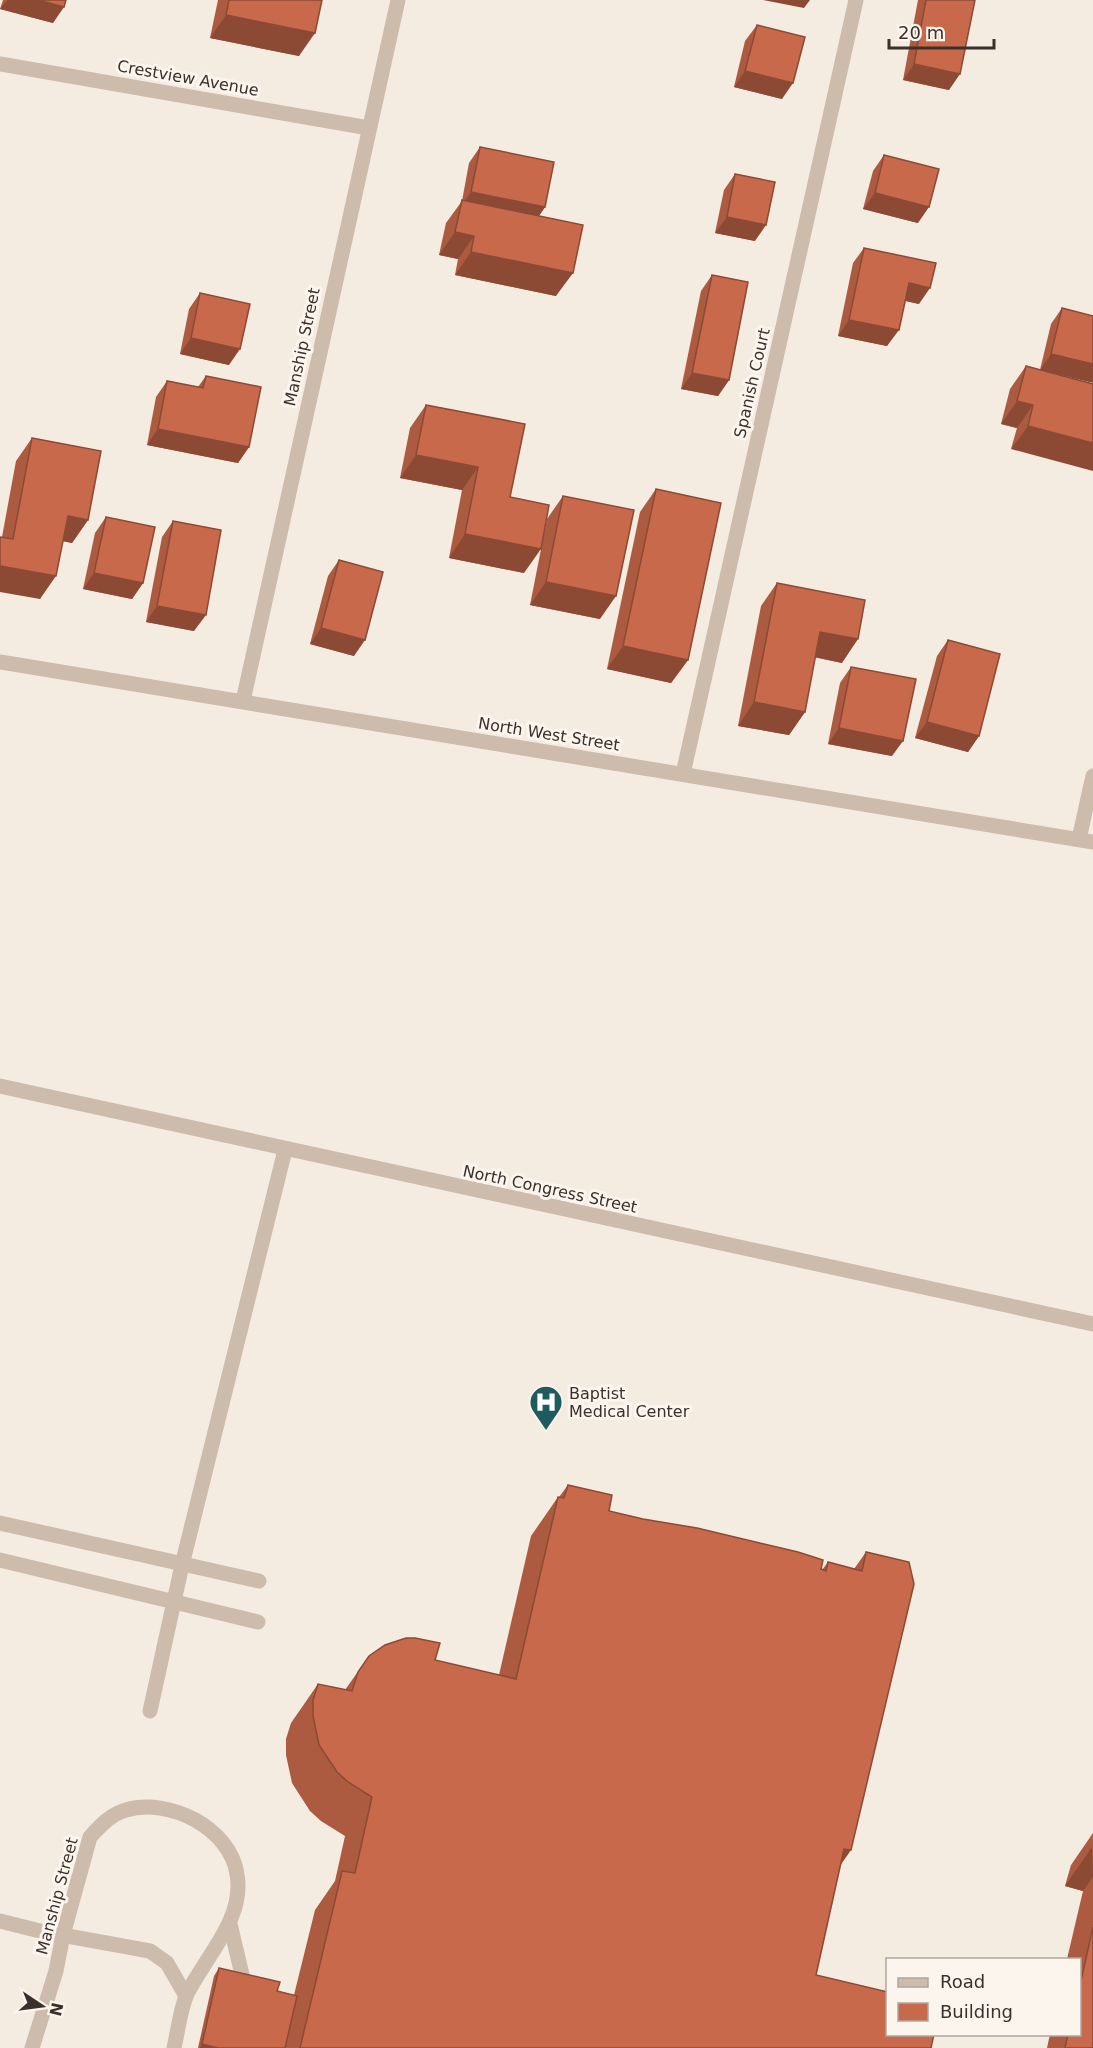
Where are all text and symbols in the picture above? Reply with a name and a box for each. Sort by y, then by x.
scale bar [889,12,994,50]
text: 20 m [898,22,944,43]
street label: Crestview Avenue [116,56,260,100]
street label: Manship Street [280,286,324,408]
street label: Spanish Court [730,326,774,440]
street label: North West Street [477,713,621,755]
street label: North Congress Street [461,1161,639,1217]
hospital icon: Baptist Medical Center [528,1384,564,1431]
place label: Baptist Medical Center [569,1384,690,1421]
street label: Manship Street [32,1835,82,1957]
legend [886,1958,1081,2036]
text: Road [940,1971,985,1992]
north arrow [12,1976,72,2036]
text: N [45,2001,67,2018]
text: Building [940,2001,1013,2022]

